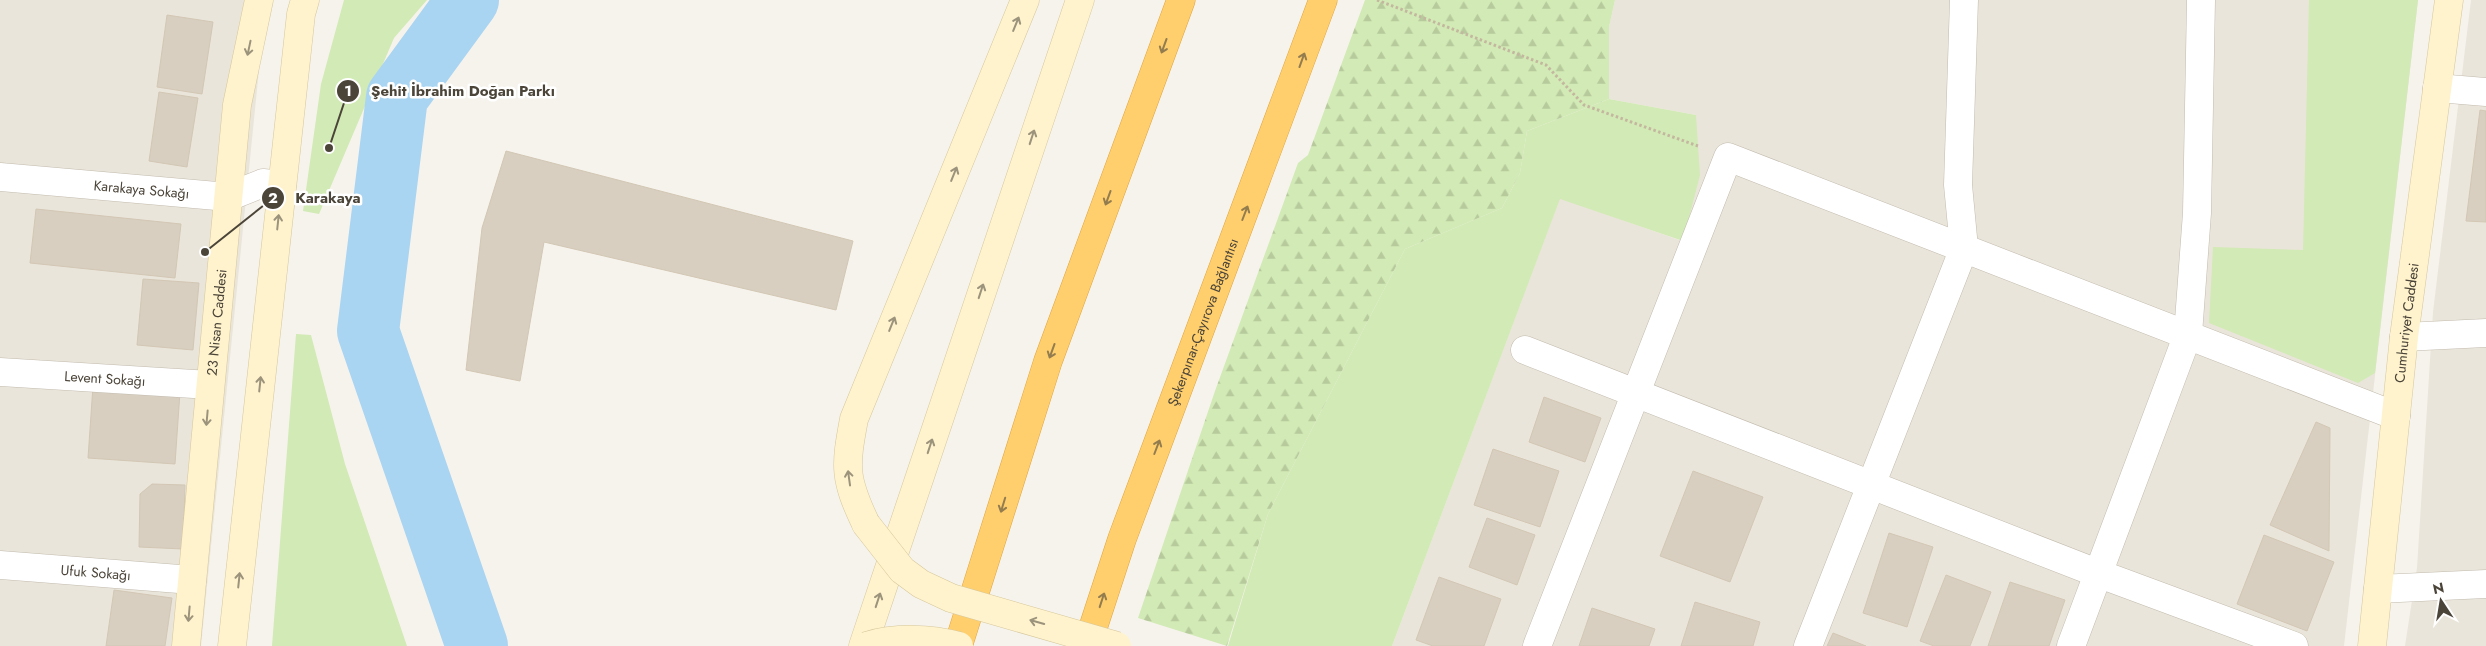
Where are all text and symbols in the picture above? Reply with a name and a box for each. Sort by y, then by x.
one-way arrow [1011,17,1021,32]
one-way arrow [1159,37,1168,53]
one-way arrow [244,39,253,55]
one-way arrow [1298,53,1307,69]
callout: Şehit İbrahim Doğan Parkı [336,76,565,106]
text: 1 [344,80,352,102]
text: Şehit İbrahim Doğan Parkı [371,80,555,102]
one-way arrow [1028,130,1037,145]
one-way arrow [950,167,959,182]
street label: Karakaya Sokağı [93,175,190,204]
callout: Karakaya [260,183,371,213]
text: 2 [268,187,278,209]
text: Karakaya [295,187,361,209]
one-way arrow [1103,190,1112,205]
one-way arrow [1241,205,1250,221]
one-way arrow [273,215,283,231]
street label: Şekerpınar-Çayırova Bağlantısı [1162,235,1243,409]
street label: Cumhuriyet Caddesi [2389,262,2424,384]
street label: 23 Nisan Caddesi [202,268,231,377]
one-way arrow [977,284,986,300]
one-way arrow [888,317,897,332]
one-way arrow [1047,342,1056,358]
street label: Levent Sokağı [64,366,146,391]
one-way arrow [256,376,265,392]
one-way arrow [202,409,212,425]
one-way arrow [925,438,935,454]
one-way arrow [1153,439,1162,455]
one-way arrow [844,471,854,487]
one-way arrow [997,497,1007,513]
street label: Ufuk Sokağı [60,560,132,585]
one-way arrow [234,572,244,588]
north arrow [2416,576,2466,626]
text: N [2431,577,2446,599]
one-way arrow [874,592,884,608]
one-way arrow [1098,592,1108,608]
one-way arrow [184,606,194,622]
one-way arrow [1029,616,1045,626]

